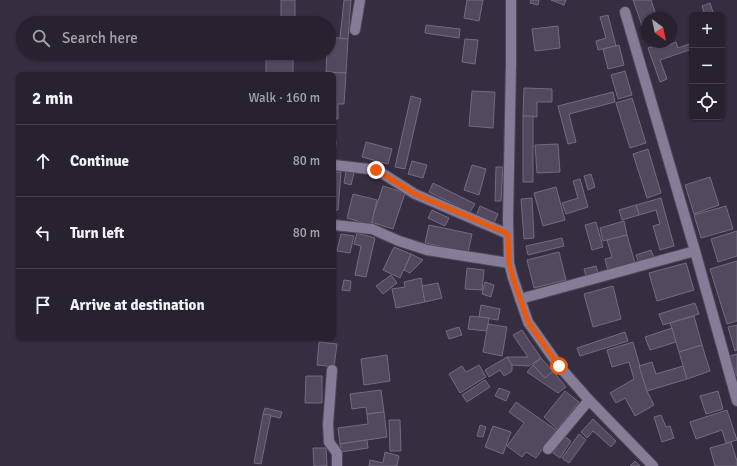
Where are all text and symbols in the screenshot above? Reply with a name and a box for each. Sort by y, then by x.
north arrow [641,12,677,48]
map controls [689,12,725,120]
button: + [689,12,725,48]
search box [16,16,336,60]
icon: search [30,27,52,49]
text: Search here [62,29,138,47]
button: − [689,48,725,84]
button: locate [689,84,725,120]
text: 2 min [32,88,73,109]
text: Walk · 160 m [249,90,320,106]
icon: ahead [32,150,54,172]
text: Continue [70,152,129,170]
text: 80 m [293,153,320,169]
route end [367,161,385,179]
icon: left [32,222,54,244]
text: Turn left [70,224,124,242]
text: 80 m [293,225,320,241]
icon: arrive [32,294,54,316]
text: Arrive at destination [70,296,205,314]
route start [550,357,568,375]

